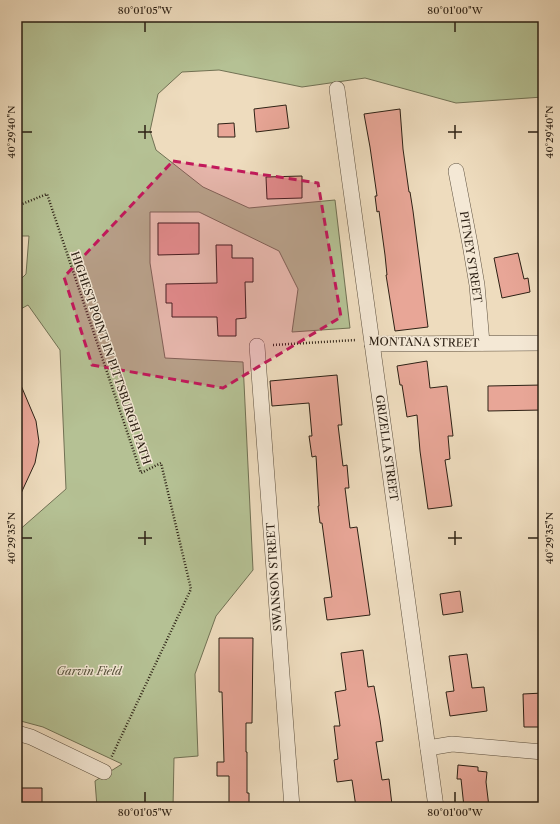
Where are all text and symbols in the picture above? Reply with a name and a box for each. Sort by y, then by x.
text: 80°01'05"W [118,4,173,17]
text: 80°01'00"W [427,4,484,17]
text: 40°29'40"N [5,106,18,158]
text: 40°29'40"N [543,106,556,158]
street label: PITNEY STREET [457,210,485,305]
street label: HIGHEST POINT IN PITTSBURGH PATH [68,250,154,466]
street label: MONTANA STREET [369,334,480,350]
street label: GRIZELLA STREET [373,394,402,503]
text: 40°29'35"N [5,512,18,564]
text: 40°29'35"N [543,512,556,564]
street label: SWANSON STREET [263,521,285,632]
park label: Garvin Field [56,664,123,678]
text: 80°01'05"W [118,806,173,819]
text: 80°01'00"W [427,806,484,819]

